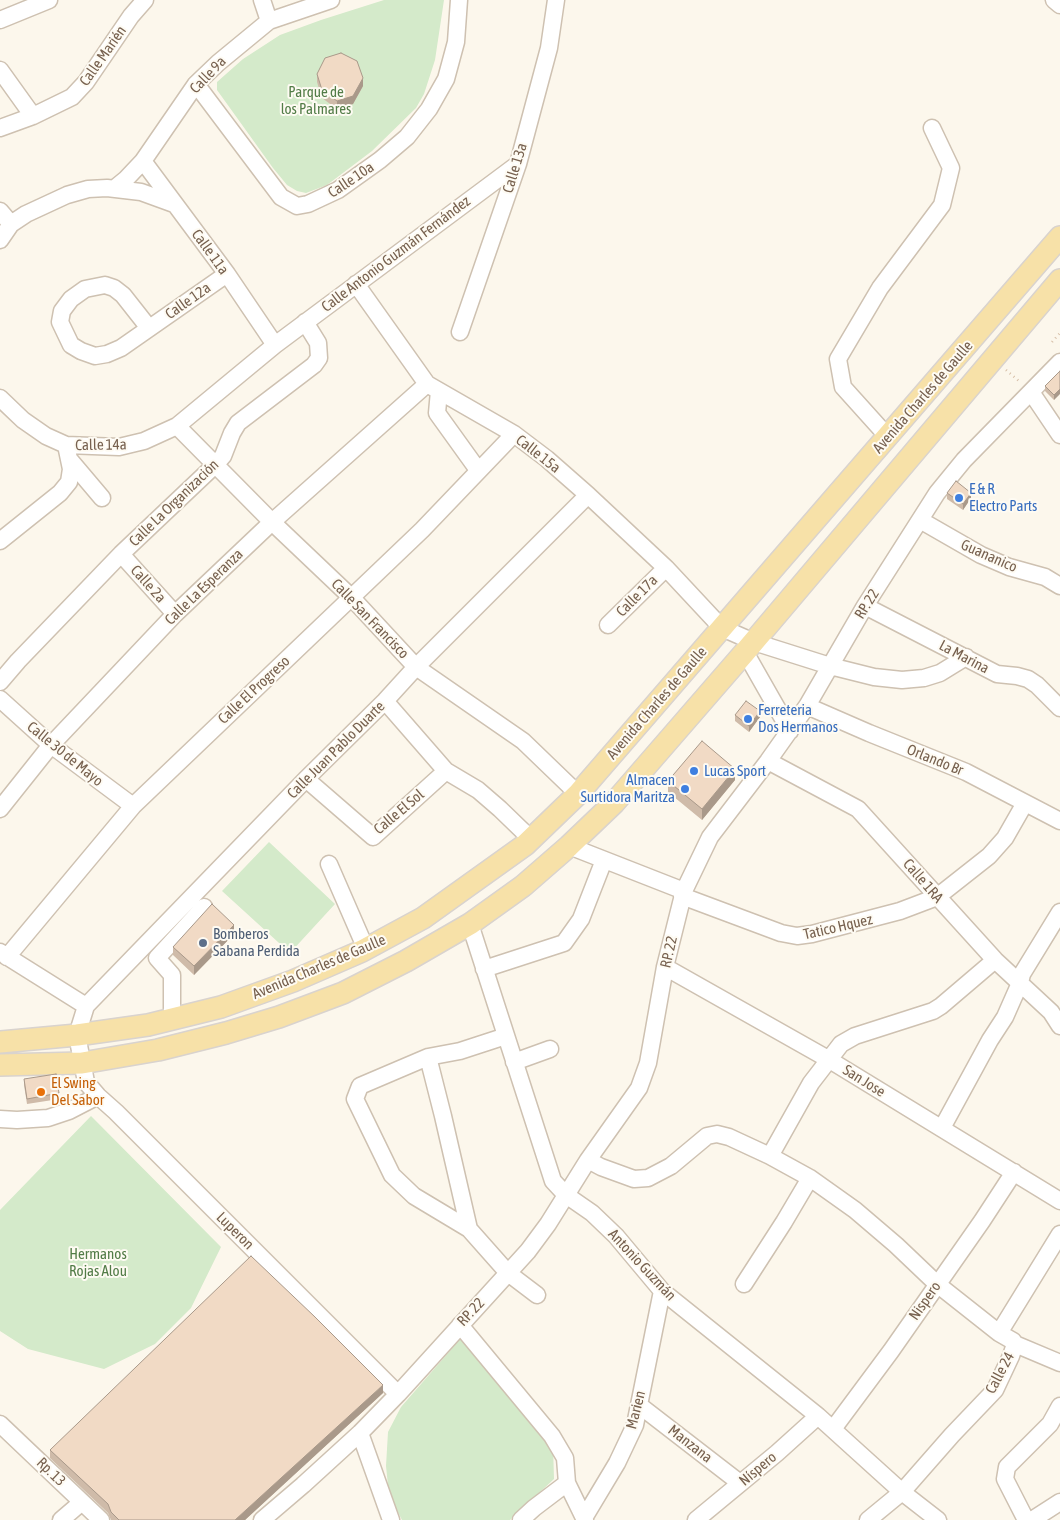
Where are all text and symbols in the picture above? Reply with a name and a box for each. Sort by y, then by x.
street label: Calle Marién [76,22,130,90]
street label: Calle 9a [186,53,230,97]
park label: Parque de los Palmares [281,83,351,118]
street label: Calle 13a [499,141,531,195]
street label: Calle 10a [325,158,377,202]
street label: Calle Antonio Guzmán Fernández [318,192,474,316]
street label: Calle 11a [188,226,232,278]
street label: Calle 12a [162,279,214,323]
street label: Avenida Charles de Gaulle [869,337,977,457]
street label: Calle 15a [512,431,564,477]
street label: Calle 14a [75,436,127,454]
street label: Calle La Organización [125,456,223,550]
place label: E & R Electro Parts [969,480,1037,515]
marker: E & R Electro Parts [953,492,965,504]
street label: Guananico [958,536,1020,576]
street label: Calle La Esperanza [161,545,247,629]
street label: Calle 2a [126,561,170,607]
street label: Calle 17a [612,571,662,621]
street label: Calle San Francisco [327,575,413,663]
street label: RP. 22 [851,586,883,622]
street label: La Marina [936,636,992,678]
street label: Avenida Charles de Gaulle [603,643,711,763]
street label: Calle El Progreso [214,652,294,728]
street label: Calle Juan Pablo Duarte [283,697,389,803]
place label: Ferreteria Dos Hermanos [758,701,838,736]
marker: Ferreteria Dos Hermanos [742,713,754,725]
street label: Calle 30 de Mayo [23,718,107,790]
street label: Orlando Br [904,741,966,779]
place label: Lucas Sport [704,762,766,780]
marker: Lucas Sport [688,765,700,777]
place label: Almacen Surtidora Maritza [581,771,675,806]
marker: Almacen Surtidora Maritza [679,783,691,795]
street label: Calle El Sol [370,786,428,838]
street label: Calle 1RA [899,855,947,907]
street label: Tatico Hquez [802,910,874,944]
place label: Bomberos Sabana Perdida [213,925,300,960]
street label: Avenida Charles de Gaulle [250,931,388,1003]
street label: RP. 22 [657,934,681,970]
marker: Bomberos Sabana Perdida [197,937,209,949]
street label: San Jose [839,1061,889,1101]
place label: El Swing Del Sabor [51,1074,104,1109]
marker: El Swing Del Sabor [35,1086,47,1098]
street label: Luperon [212,1208,258,1254]
street label: Antonio Guzmán [604,1225,680,1305]
park label: Hermanos Rojas Alou [69,1245,127,1280]
street label: Nispero [905,1278,945,1324]
street label: RP. 22 [453,1294,489,1330]
street label: Calle 24 [982,1349,1018,1397]
street label: Marien [623,1389,649,1431]
street label: Manzana [664,1421,716,1467]
street label: Níspero [736,1448,780,1490]
street label: Rp. 13 [33,1454,69,1490]

